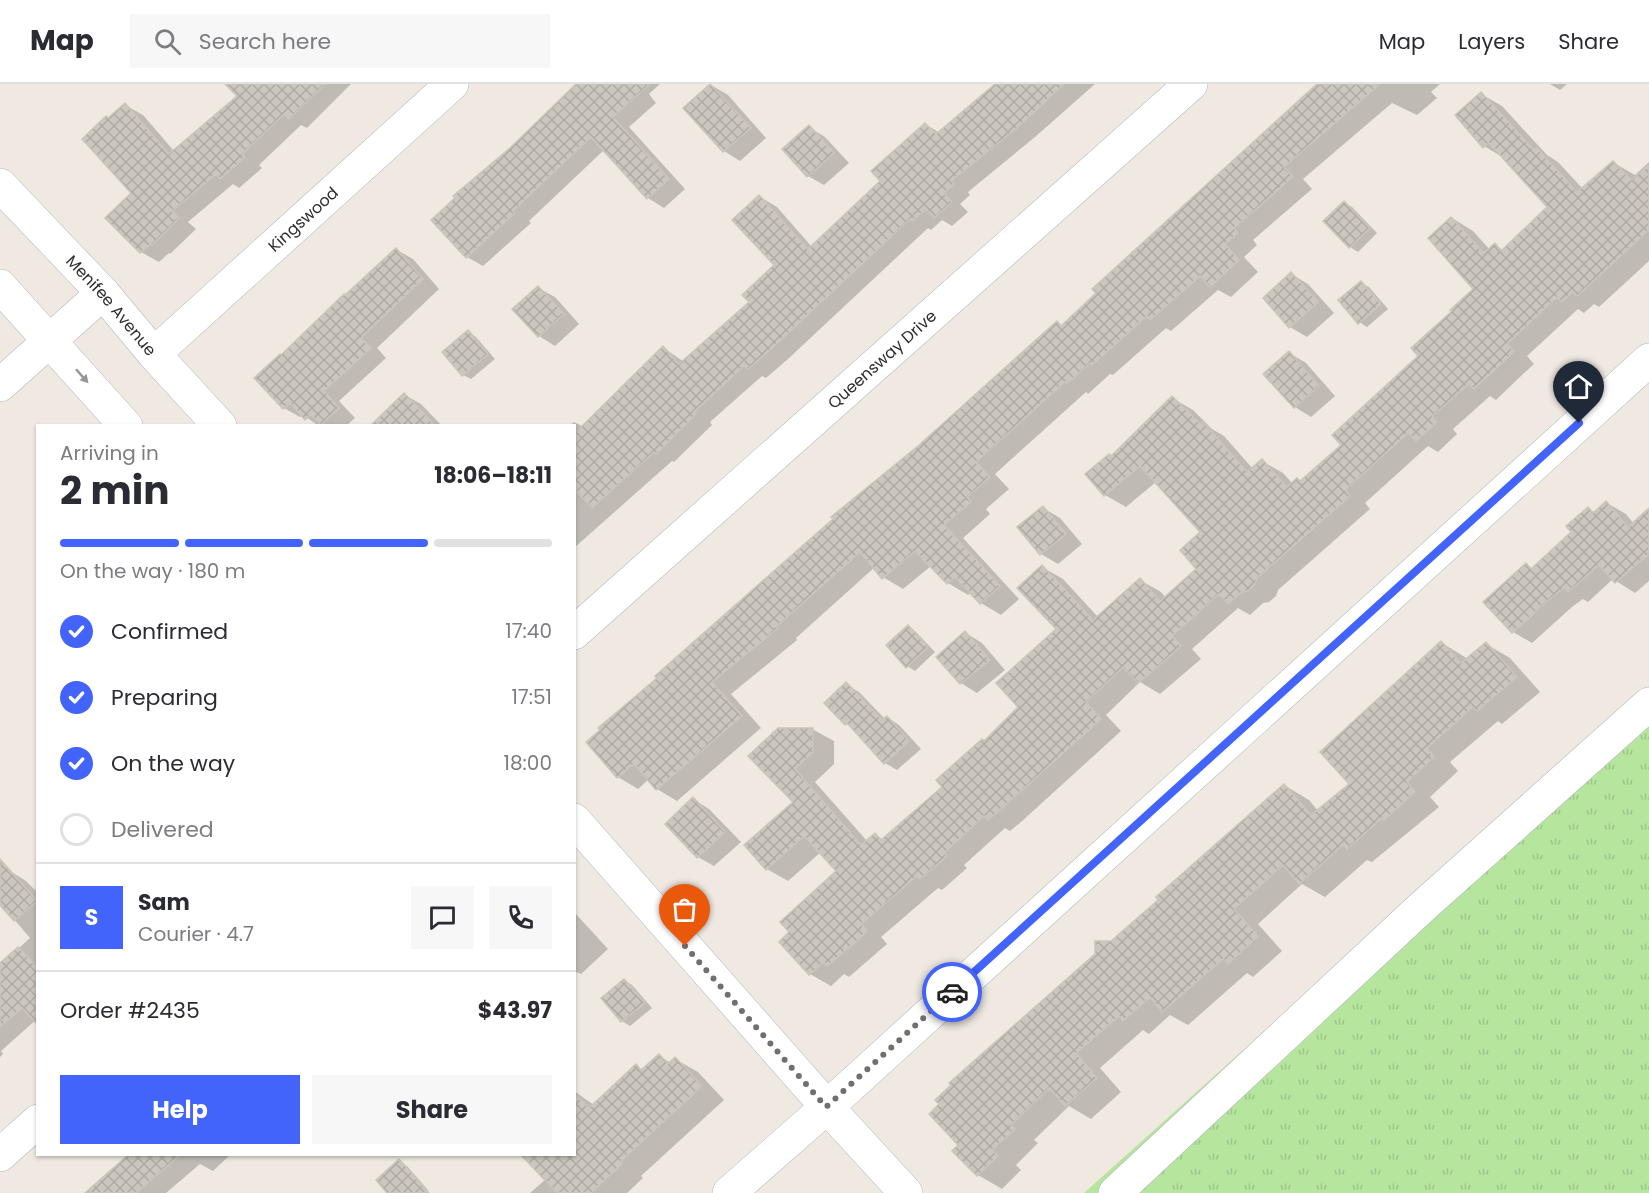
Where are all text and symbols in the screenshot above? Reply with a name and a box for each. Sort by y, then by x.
search box [130,14,550,68]
text: Map [30,21,94,60]
icon: search [151,25,184,58]
text: Search here [199,26,331,57]
text: Map [1379,27,1425,56]
text: Layers [1458,27,1525,56]
text: Share [1558,27,1619,56]
street label: Kingswood [263,182,343,257]
street label: Menifee Avenue [61,250,162,361]
street label: Queensway Drive [823,305,942,414]
pin [1553,361,1604,423]
one-way arrow [75,368,88,383]
icon: home [1562,370,1595,403]
text: Arriving in [60,439,159,467]
text: 18:06–18:11 [434,460,552,491]
text: 2 min [60,463,170,518]
text: On the way · 180 m [60,557,245,585]
icon: check [60,615,93,648]
text: Confirmed [111,616,228,647]
text: 17:40 [505,617,552,645]
icon: check [60,681,93,714]
text: Preparing [111,682,218,713]
text: 17:51 [511,683,552,711]
icon: check [60,747,93,780]
text: On the way [111,748,235,779]
text: 18:00 [504,749,552,777]
text: Delivered [111,814,214,845]
pin [659,884,710,946]
button: chat [411,886,474,949]
button: phone [489,886,552,949]
text: Sam [138,887,190,918]
icon: bag [668,893,701,926]
text: S [85,902,98,933]
text: Courier · 4.7 [138,920,254,948]
courier [922,962,982,1022]
icon: car [936,976,969,1009]
text: Order #2435 [60,995,200,1026]
text: $43.97 [478,995,552,1026]
button: Help [60,1075,300,1144]
button: Share [312,1075,552,1144]

